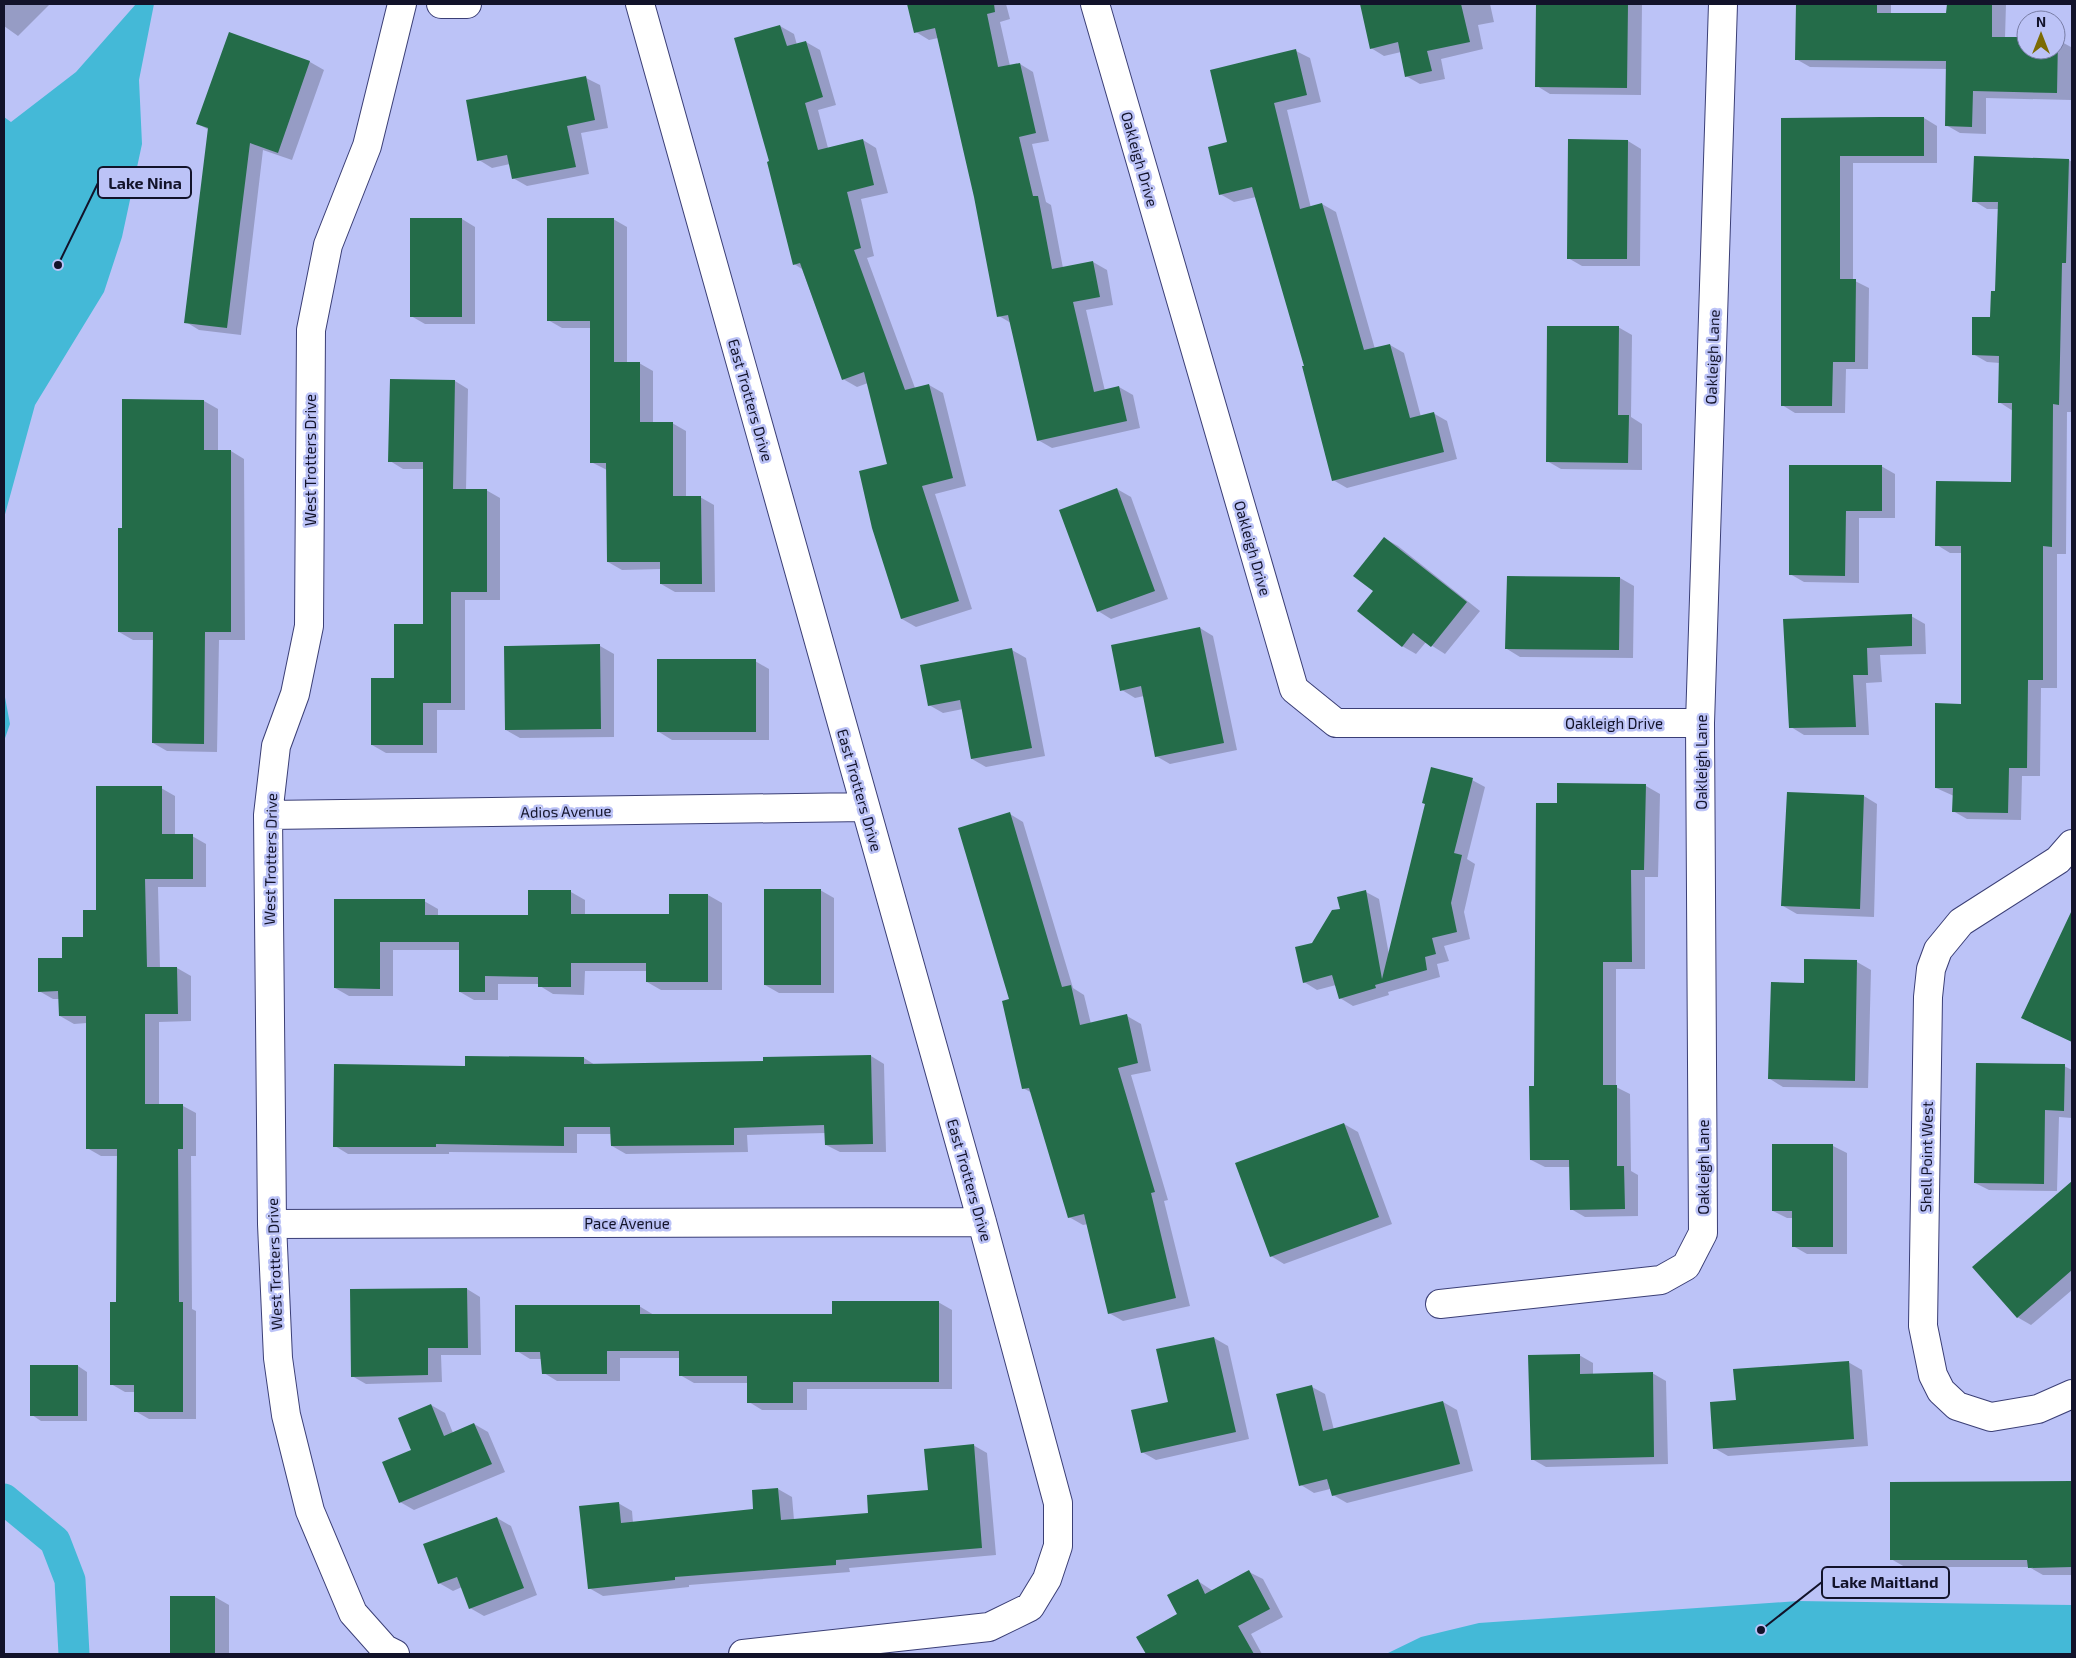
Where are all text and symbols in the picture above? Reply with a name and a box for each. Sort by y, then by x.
north arrow [2016,10,2066,60]
text: N [2036,13,2046,30]
street label: Oakleigh Drive [1118,109,1162,209]
callout: Lake Nina [98,167,191,198]
text: Lake Nina [108,173,182,192]
street label: Oakleigh Lane [1701,309,1723,405]
street label: East Trotters Drive [725,337,777,463]
street label: West Trotters Drive [301,394,319,526]
street label: Oakleigh Drive [1231,498,1275,598]
street label: Oakleigh Drive [1565,714,1663,732]
street label: Oakleigh Lane [1692,714,1710,810]
street label: East Trotters Drive [834,727,886,853]
street label: West Trotters Drive [260,793,280,925]
street label: Adios Avenue [520,801,612,821]
street label: Shell Point West [1916,1101,1936,1213]
street label: East Trotters Drive [944,1117,996,1243]
street label: Oakleigh Lane [1694,1119,1712,1215]
street label: West Trotters Drive [263,1198,285,1330]
street label: Pace Avenue [584,1214,670,1232]
callout: Lake Maitland [1822,1567,1949,1598]
text: Lake Maitland [1831,1572,1939,1591]

